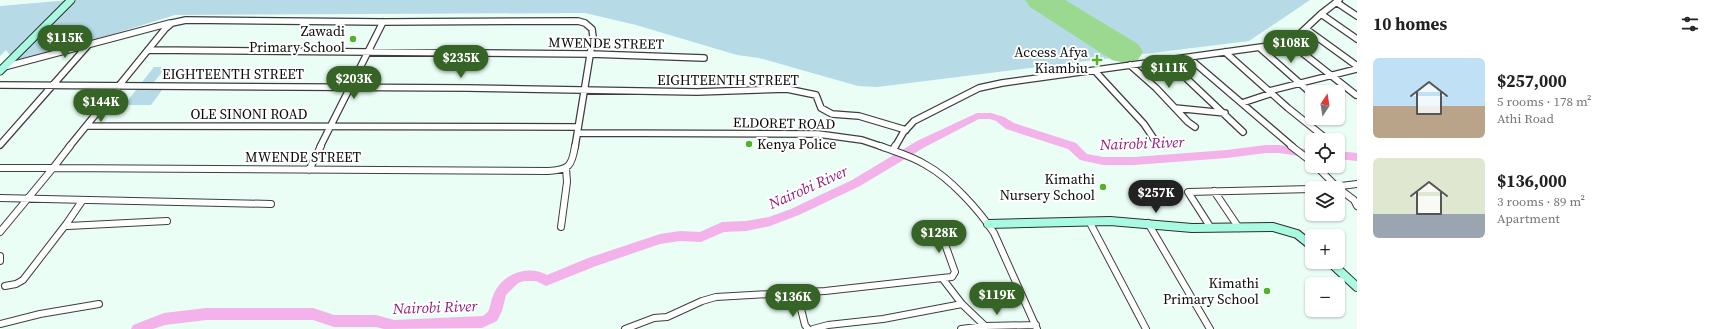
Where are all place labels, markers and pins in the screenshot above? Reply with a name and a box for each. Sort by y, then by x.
place label: Zawadi Primary School [249,21,345,57]
pin: $115K [37,25,93,59]
pin: $108K [1263,30,1319,64]
marker: Zawadi Primary School [348,34,358,44]
place label: Access Afya Kiambiu [1014,42,1089,78]
pin: $235K [433,45,489,79]
marker: Access Afya Kiambiu [1091,54,1103,66]
pin: $111K [1141,55,1197,89]
pin: $203K [326,66,382,100]
pin: $144K [73,89,129,123]
place label: Kenya Police [757,134,836,154]
marker: Kenya Police [744,139,754,149]
place label: Kimathi Nursery School [1000,169,1095,205]
pin: $257K [1128,180,1184,214]
marker: Kimathi Nursery School [1098,182,1108,192]
pin: $128K [911,220,967,254]
place label: Kimathi Primary School [1163,273,1259,309]
pin: $119K [969,282,1025,316]
pin: $136K [765,284,821,318]
marker: Kimathi Primary School [1262,286,1272,296]

